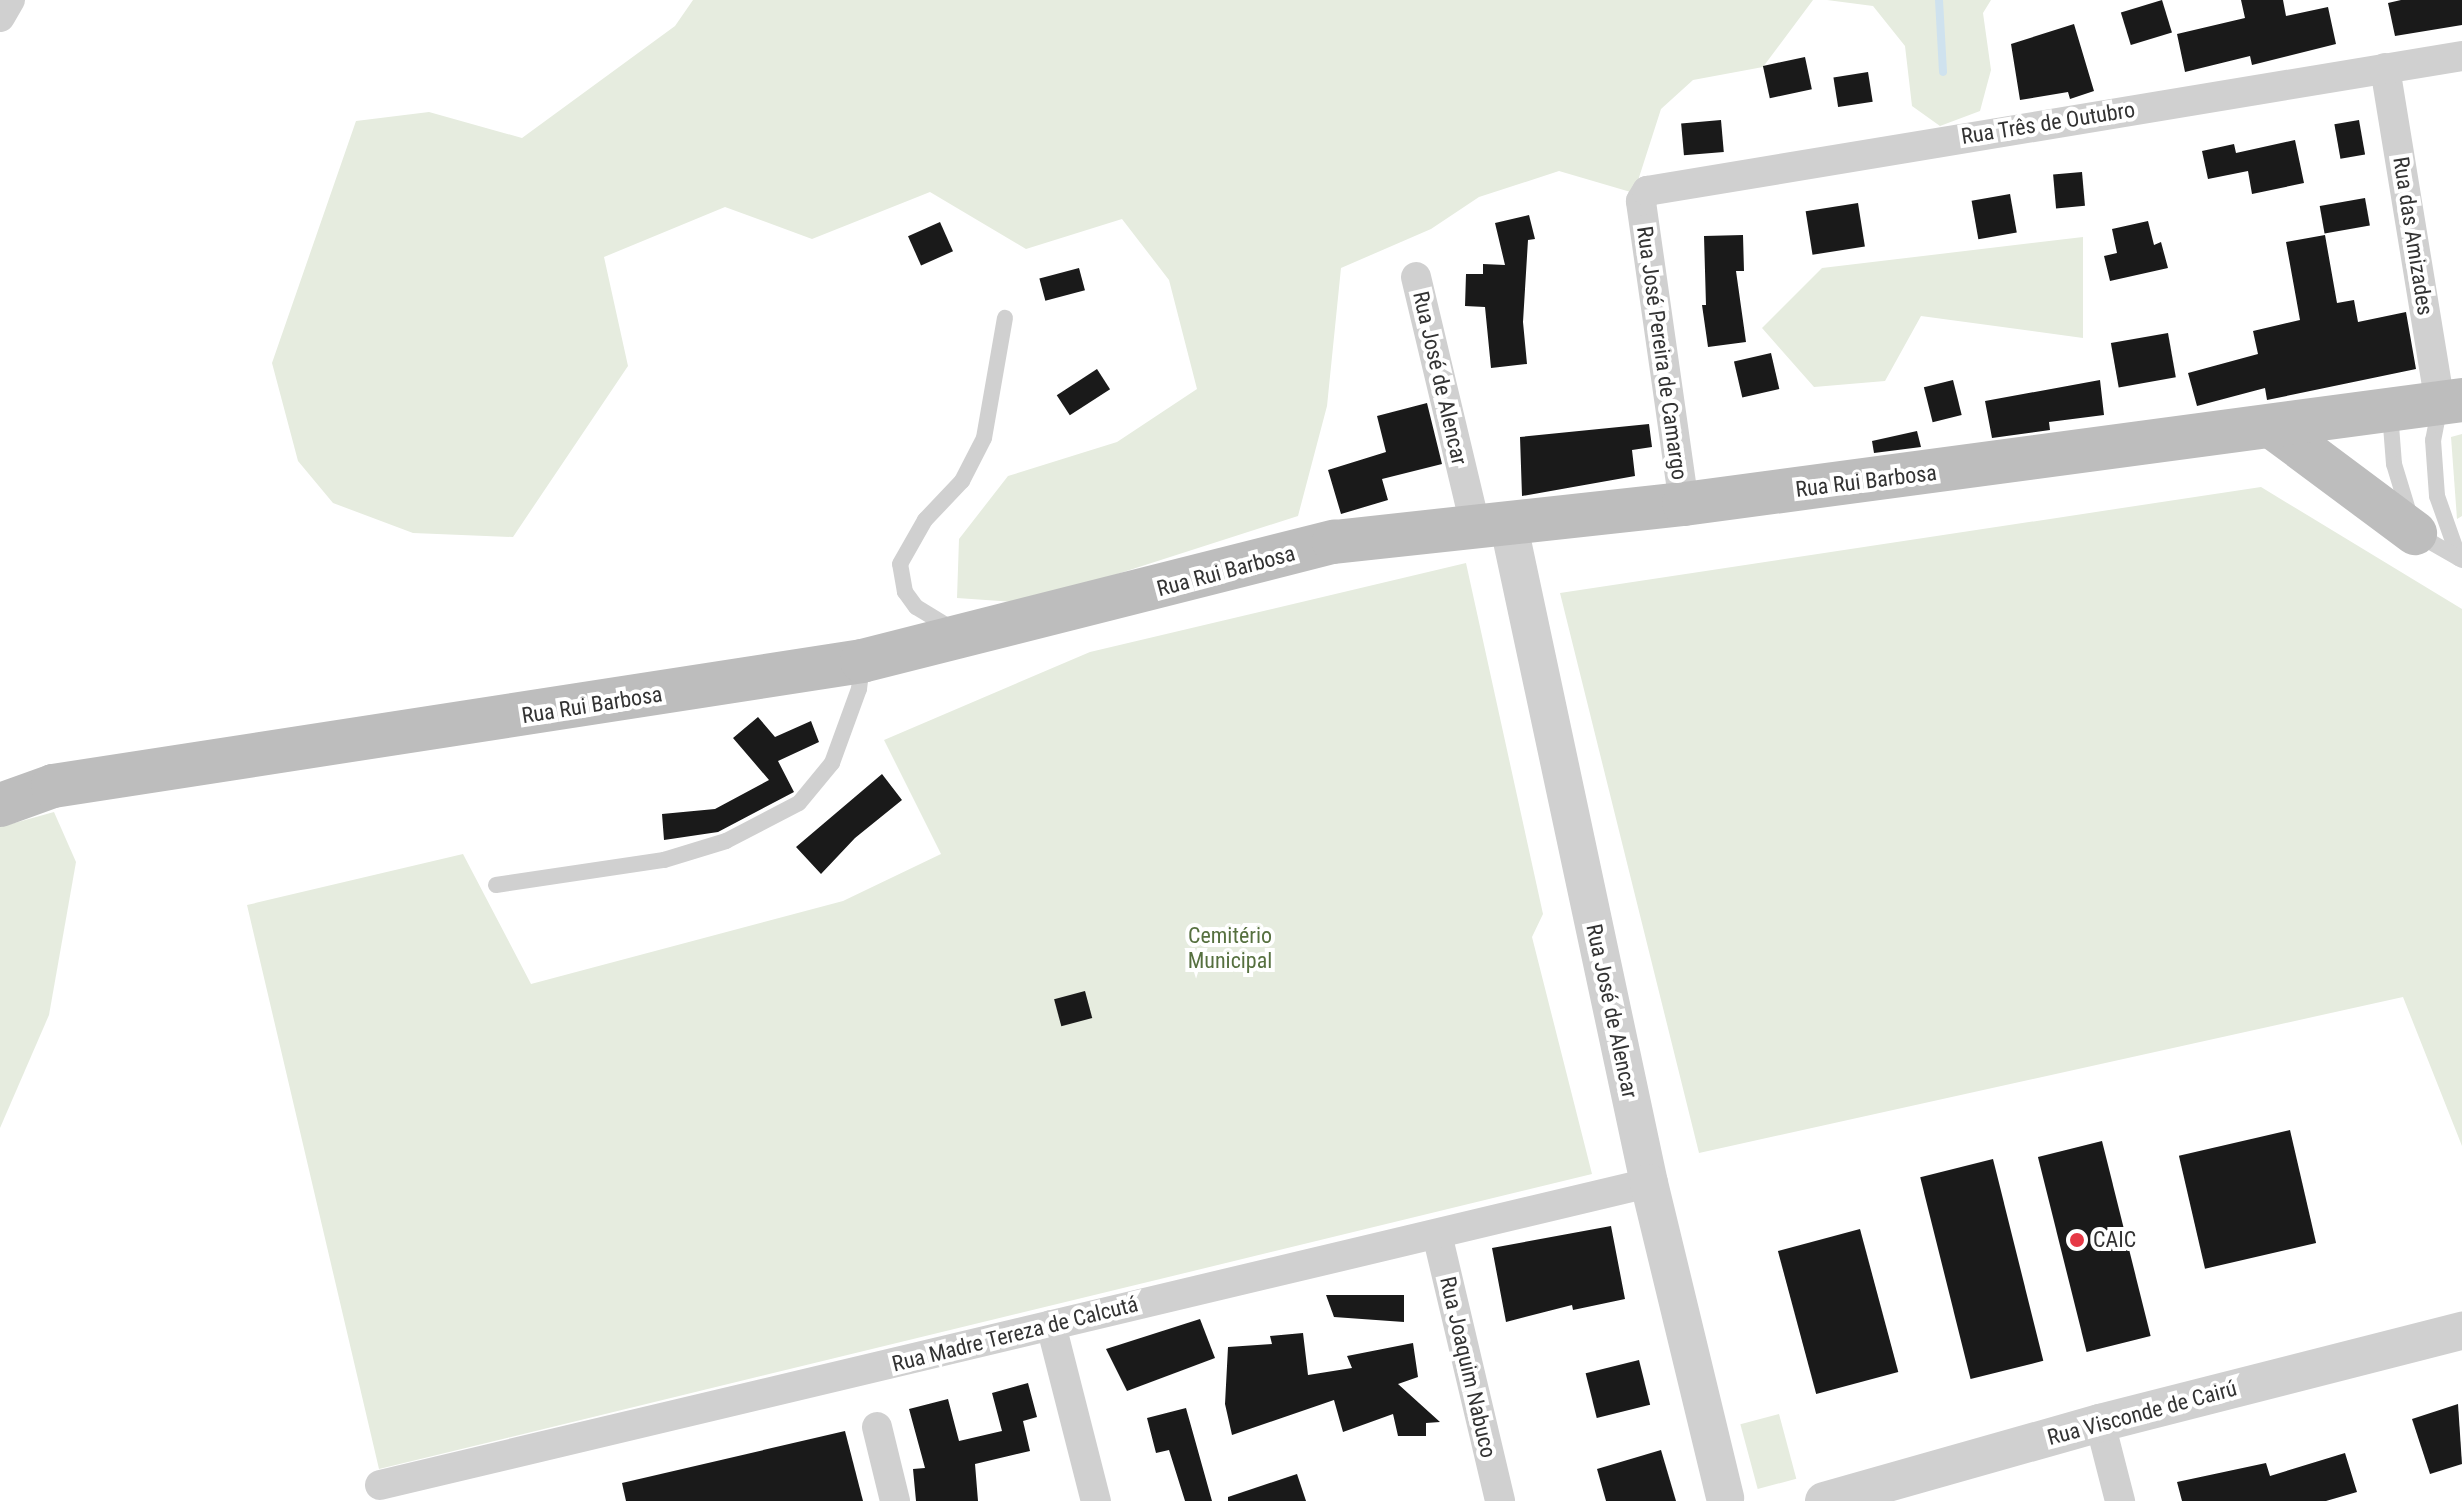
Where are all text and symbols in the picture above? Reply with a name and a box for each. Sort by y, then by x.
street label: Rua Três de Outubro [1959,96,2137,150]
street label: Rua das Amizades [2387,155,2439,317]
street label: Rua José Pereira de Camargo [1631,224,1693,482]
street label: Rua José de Alencar [1407,289,1473,467]
street label: Rua Rui Barbosa [1794,459,1938,503]
street label: Rua Rui Barbosa [1154,540,1298,602]
street label: Rua Rui Barbosa [520,681,664,729]
park label: Cemitério Municipal [1188,922,1272,974]
street label: Rua José de Alencar [1581,922,1643,1100]
place label: CAIC [2093,1227,2136,1253]
marker: CAIC [2068,1231,2086,1249]
street label: Rua Joaquim Nabuco [1434,1274,1502,1460]
street label: Rua Madre Tereza de Calcutá [889,1291,1141,1377]
street label: Rua Visconde de Cairú [2044,1375,2240,1451]

